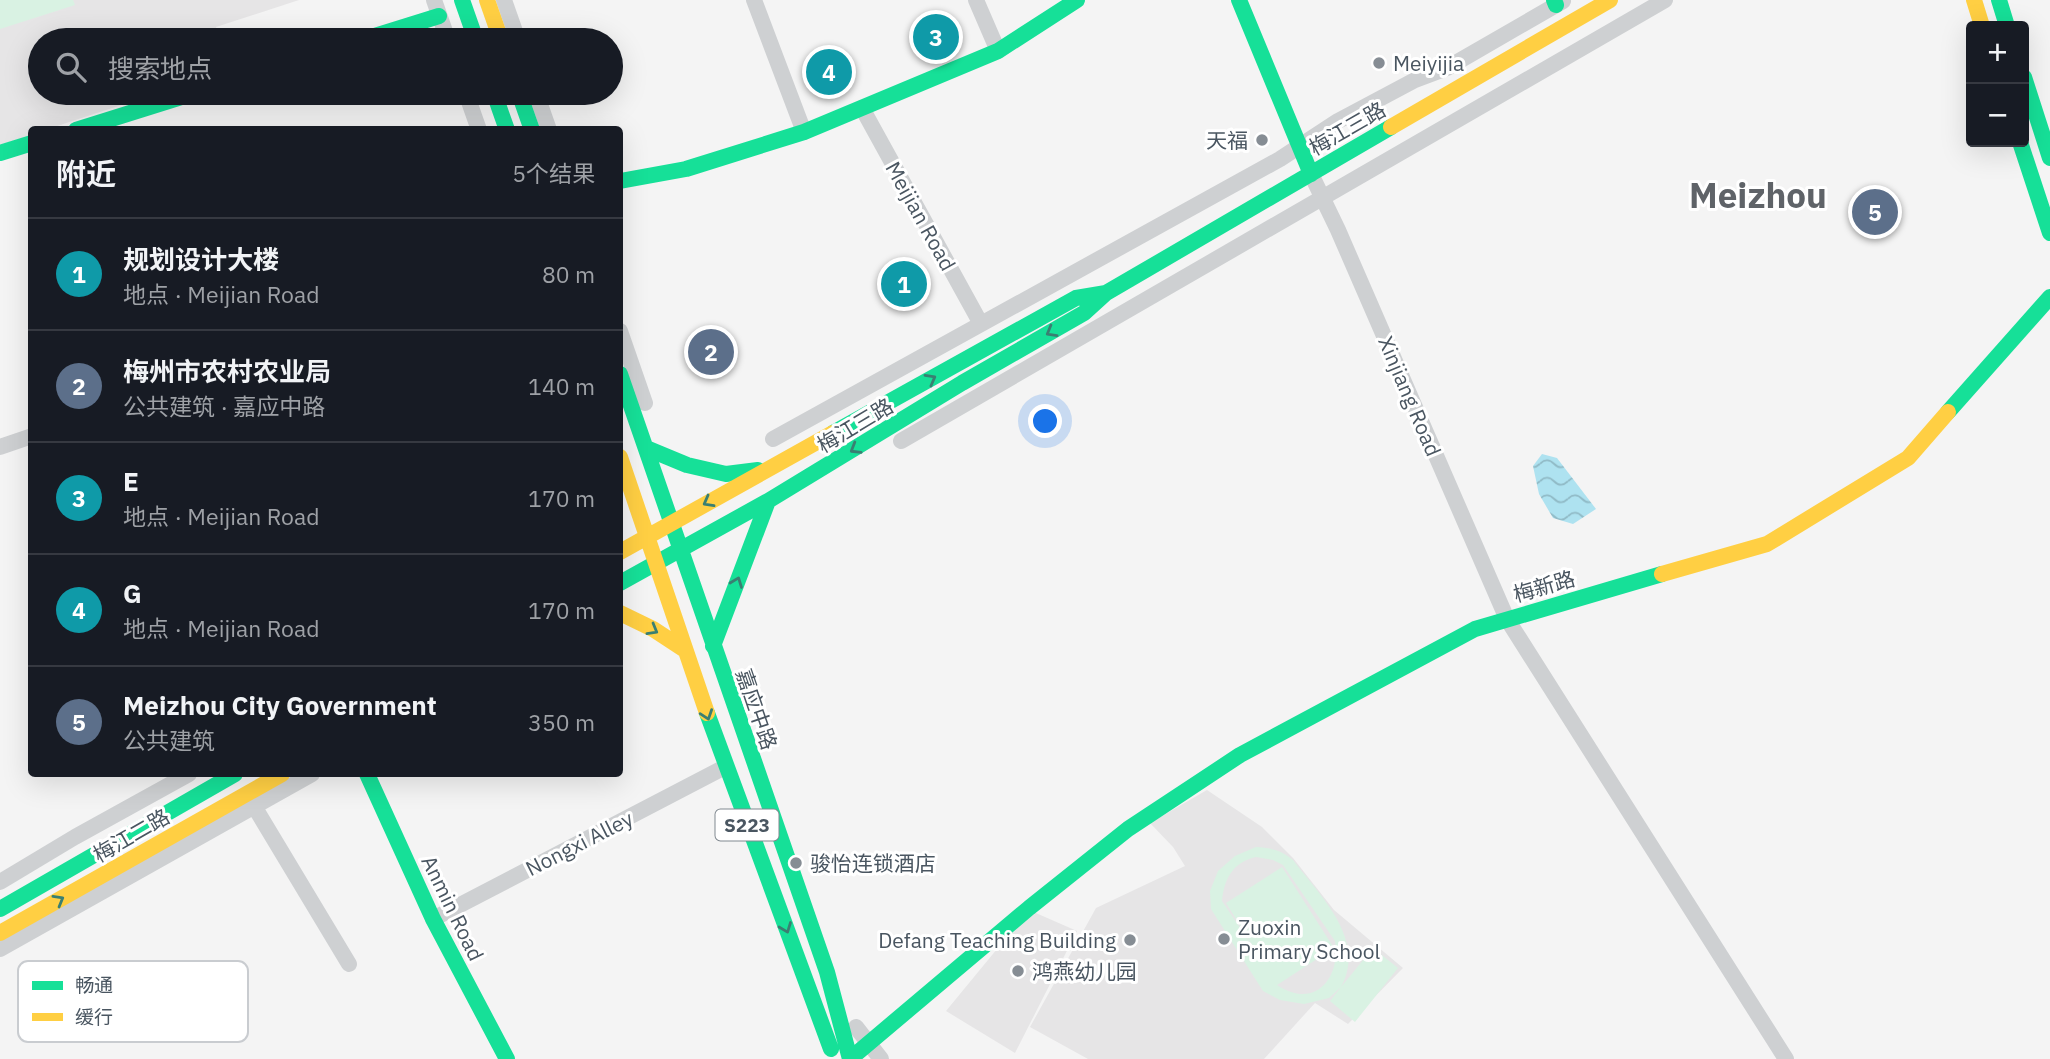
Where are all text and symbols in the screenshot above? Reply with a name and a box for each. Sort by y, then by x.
pin: 3 [913,11,959,63]
map controls [1966,21,2029,147]
button: + [1966,21,2029,84]
search box [28,28,623,105]
pin: 4 [806,46,852,98]
icon: search [52,48,90,86]
place label: Meiyijia [1393,49,1464,77]
text: 搜索地点 [108,51,212,85]
marker: Meiyijia [1371,55,1387,71]
button: − [1966,84,2029,147]
street label: 梅江三路 [1304,95,1390,161]
place label: 天福 [1206,126,1248,154]
marker: 天福 [1254,132,1270,148]
text: 附近 [56,154,116,193]
street label: Meijian Road [879,156,963,276]
text: 5个结果 [512,158,595,188]
district label: Meizhou [1689,172,1827,218]
pin: 5 [1852,186,1898,238]
text: 规划设计大楼 [123,242,279,276]
pin: 1 [881,258,927,310]
text: 1 [72,259,86,289]
text: 80 m [542,259,595,289]
text: 地点 · Meijian Road [123,279,320,309]
one-way arrow [1045,324,1058,337]
pin: 2 [688,326,734,378]
street label: Xinjiang Road [1372,332,1448,460]
text: 梅州市农村农业局 [123,354,331,388]
text: 2 [72,371,86,401]
text: 140 m [528,371,595,401]
one-way arrow [923,374,936,387]
text: 公共建筑 · 嘉应中路 [123,391,325,421]
street label: 梅江三路 [812,391,898,459]
your location [1028,404,1062,438]
one-way arrow [850,441,863,454]
text: E [123,464,139,498]
text: 3 [72,483,86,513]
text: 170 m [528,483,595,513]
one-way arrow [703,494,715,507]
text: 地点 · Meijian Road [123,501,320,531]
street label: 梅新路 [1510,564,1578,608]
text: G [123,576,142,610]
one-way arrow [728,577,742,589]
text: 4 [72,595,86,625]
text: 170 m [528,595,595,625]
text: 地点 · Meijian Road [123,613,320,643]
one-way arrow [646,622,658,635]
street label: 嘉应中路 [730,665,784,753]
text: Meizhou City Government [123,688,437,722]
text: 5 [72,707,86,737]
text: 350 m [528,707,595,737]
one-way arrow [699,708,713,720]
text: 公共建筑 [123,725,215,755]
street label: 梅江二路 [88,802,174,868]
street label: Nongxi Alley [520,804,638,882]
road number: S223 [716,810,778,840]
place label: 骏怡连锁酒店 [810,849,936,877]
street label: Anmin Road [415,851,491,965]
marker: 骏怡连锁酒店 [788,855,804,871]
one-way arrow [52,895,65,908]
place label: Zuoxin Primary School [1238,913,1381,965]
one-way arrow [777,922,791,934]
place label: Defang Teaching Building [878,926,1116,954]
marker: Zuoxin Primary School [1216,931,1232,947]
marker: Defang Teaching Building [1122,932,1138,948]
place label: 鸿燕幼儿园 [1032,957,1137,985]
legend [18,961,248,1042]
marker: 鸿燕幼儿园 [1010,963,1026,979]
text: 畅通 [75,973,113,997]
text: 缓行 [75,1005,113,1029]

